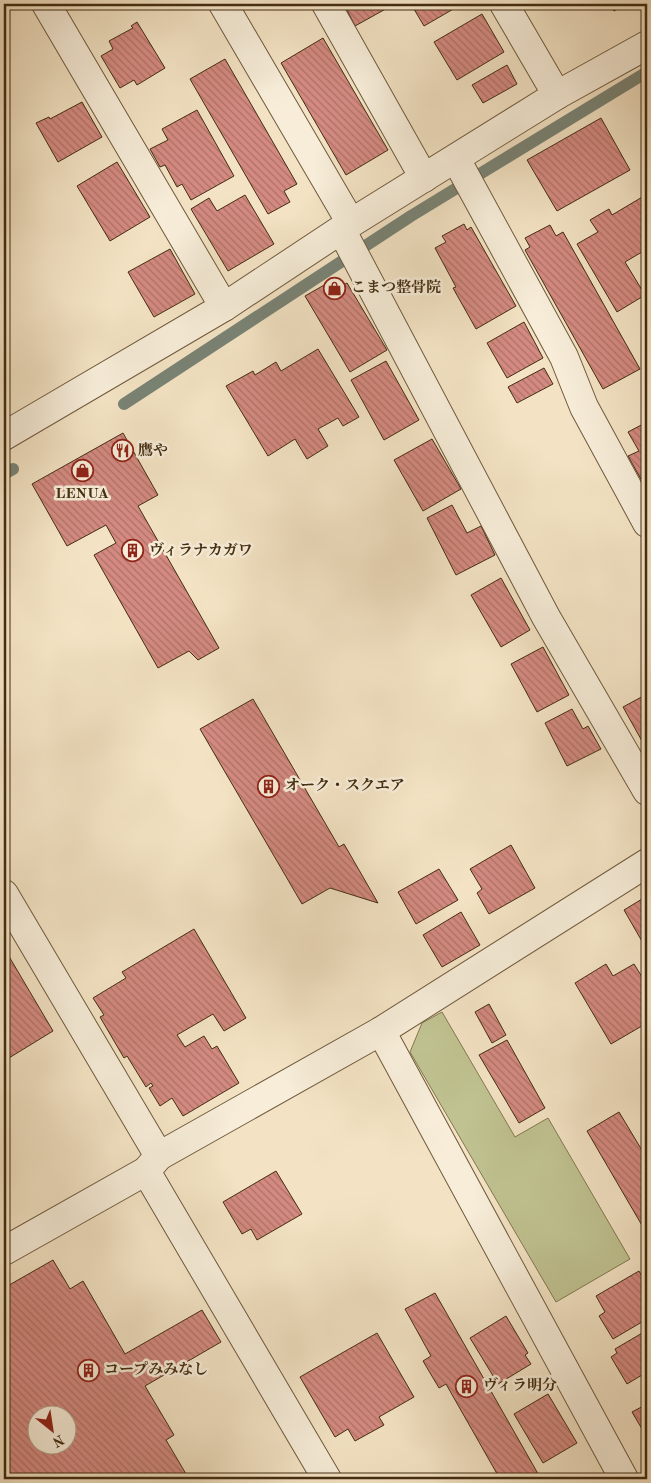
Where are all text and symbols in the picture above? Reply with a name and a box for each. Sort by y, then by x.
shop icon: こまつ整骨院 [323,276,347,300]
place label: こまつ整骨院 [351,279,441,296]
restaurant icon: 鷹や [110,439,134,463]
place label: 鷹や [138,442,168,459]
shop icon: LENUA [70,459,94,483]
place label: LENUA [55,487,109,502]
building icon: ヴィラナカガワ [121,539,145,563]
place label: ヴィラナカガワ [149,542,253,559]
building icon: オーク・スクエア [257,774,281,798]
place label: オーク・スクエア [285,777,405,794]
building icon: コープみみなし [76,1358,100,1382]
place label: コープみみなし [104,1361,208,1378]
building icon: ヴィラ明分 [455,1374,479,1398]
place label: ヴィラ明分 [483,1377,557,1394]
north arrow [28,1406,78,1456]
text: N [50,1432,66,1449]

